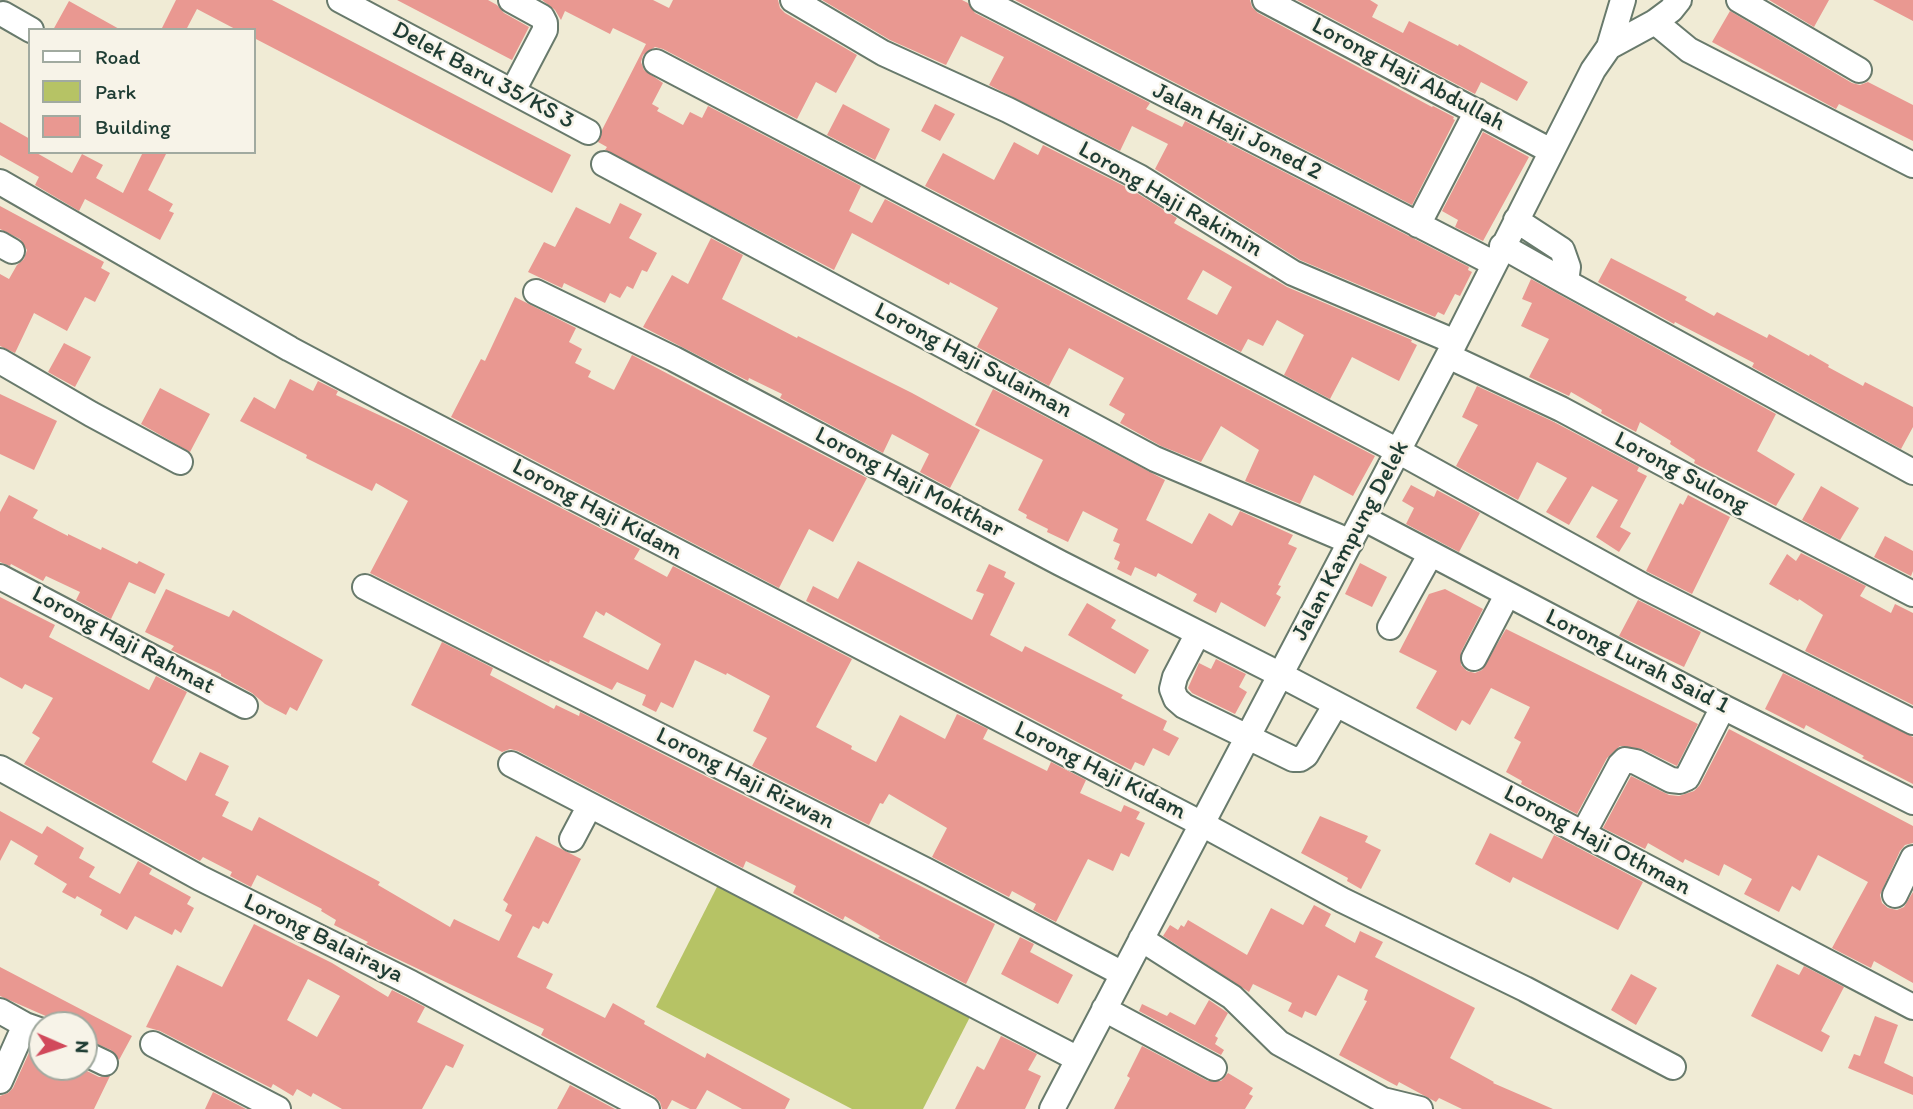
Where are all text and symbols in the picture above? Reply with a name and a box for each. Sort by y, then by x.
street label: Lorong Haji Abdullah [1306,12,1510,138]
street label: Delek Baru 35/KS 3 [387,16,579,136]
legend [28,28,256,154]
text: Road [95,44,140,69]
street label: Jalan Haji Joned 2 [1147,77,1327,187]
text: Park [95,79,136,104]
text: Building [95,114,171,139]
street label: Lorong Haji Rakimin [1073,136,1267,264]
street label: Lorong Haji Sulaiman [869,297,1077,425]
street label: Lorong Haji Mokthar [810,421,1008,545]
street label: Lorong Sulong [1609,426,1753,520]
street label: Jalan Kampung Delek [1286,436,1416,646]
street label: Lorong Haji Kidam [507,453,687,567]
street label: Lorong Haji Rahmat [26,581,220,701]
street label: Lorong Lurah Said 1 [1540,603,1734,721]
street label: Lorong Haji Kidam [1009,715,1191,827]
street label: Lorong Haji Rizwan [651,722,839,836]
street label: Lorong Haji Othman [1498,779,1696,903]
street label: Lorong Balairaya [238,888,408,990]
north arrow [28,1011,98,1081]
text: N [71,1040,94,1054]

